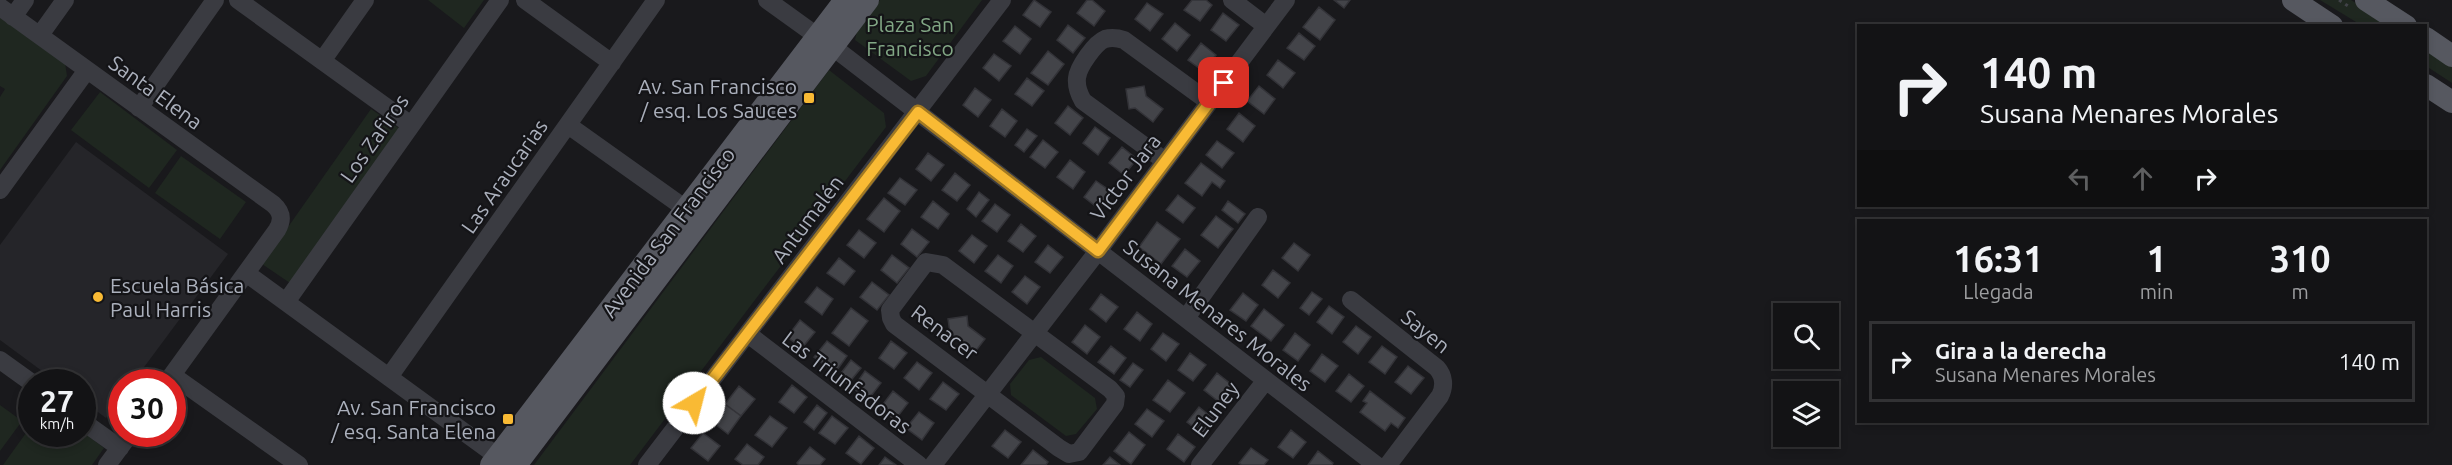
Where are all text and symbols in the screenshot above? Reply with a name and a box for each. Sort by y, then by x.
park label: Plaza San Francisco [866,12,954,60]
icon: right [1881,48,1959,126]
text: 140 m [1980,49,2097,96]
street label: Santa Elena [105,50,207,134]
pin [1198,57,1249,108]
icon: arrive [1207,66,1240,99]
place label: Av. San Francisco / esq. Los Sauces [638,74,797,122]
street label: Los Zafiros [335,89,413,187]
marker: Av. San Francisco / esq. Los Sauces [802,91,816,105]
text: Susana Menares Morales [1980,98,2278,128]
street label: Las Araucarias [456,115,552,237]
street label: Víctor Jara [1085,129,1165,225]
street label: Avenida San Francisco [596,142,740,322]
icon: left [2063,162,2096,195]
icon: ahead [2126,162,2159,195]
icon: right [2189,162,2222,195]
street label: Antumalén [766,170,848,268]
street label: Susana Menares Morales [1119,234,1317,396]
text: 16:31 [1953,238,2043,279]
text: 1 [2146,238,2167,279]
text: 310 [2270,238,2331,279]
place label: Escuela Básica Paul Harris [110,273,244,321]
text: Llegada [1963,280,2034,303]
text: min [2140,280,2173,303]
text: m [2292,280,2309,303]
marker: Escuela Básica Paul Harris [91,290,105,304]
street label: Renacer [907,299,983,365]
map controls [1773,303,1839,447]
button: search [1773,303,1839,369]
street label: Sayen [1397,304,1455,358]
street label: Las Triunfadoras [778,326,916,438]
text: Gira a la derecha [1935,338,2107,363]
icon: right [1884,345,1917,378]
text: 140 m [2339,349,2400,374]
text: Susana Menares Morales [1935,363,2156,386]
speed limit sign: 30 [108,369,186,447]
position arrow [662,371,726,435]
street label: Eluney [1186,377,1244,441]
button: layers [1773,381,1839,447]
text: 27 [40,384,74,418]
place label: Av. San Francisco / esq. Santa Elena [330,395,496,443]
marker: Av. San Francisco / esq. Santa Elena [501,412,515,426]
text: km/h [40,415,74,432]

